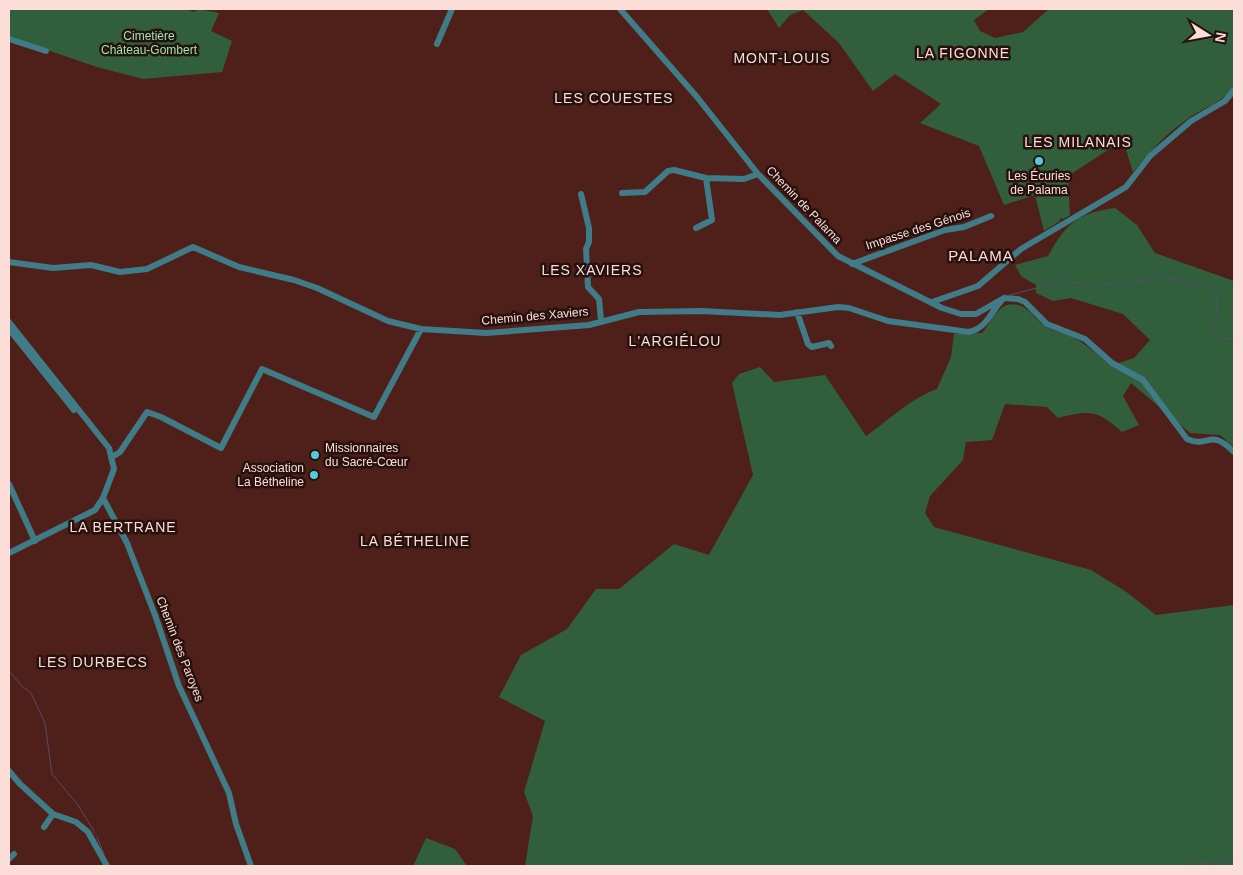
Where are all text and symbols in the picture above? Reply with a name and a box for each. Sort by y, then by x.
north arrow [1183,10,1233,60]
park label: Cimetière Château-Gombert [101,29,198,57]
text: N [1212,31,1230,44]
district label: LA FIGONNE [916,45,1010,61]
district label: MONT-LOUIS [733,50,831,66]
district label: LES COUESTES [554,90,674,106]
district label: LES MILANAIS [1024,134,1132,150]
marker: Les Écuries de Palama [1033,155,1045,167]
street label: Chemin de Palama [764,163,845,247]
place label: Les Écuries de Palama [1008,168,1070,197]
street label: Impasse des Génois [864,205,972,253]
district label: PALAMA [948,247,1014,264]
district label: LES XAVIERS [541,262,643,278]
street label: Chemin des Xaviers [481,304,589,328]
district label: L'ARGIÉLOU [629,333,721,349]
place label: Missionnaires du Sacré-Cœur [325,441,408,469]
marker: Missionnaires du Sacré-Cœur [309,449,321,461]
place label: Association La Bétheline [237,461,304,489]
marker: Association La Bétheline [308,469,320,481]
district label: LA BERTRANE [69,519,177,535]
district label: LA BÉTHELINE [360,533,470,549]
street label: Chemin des Paroyes [154,594,206,704]
district label: LES DURBECS [38,654,148,670]

